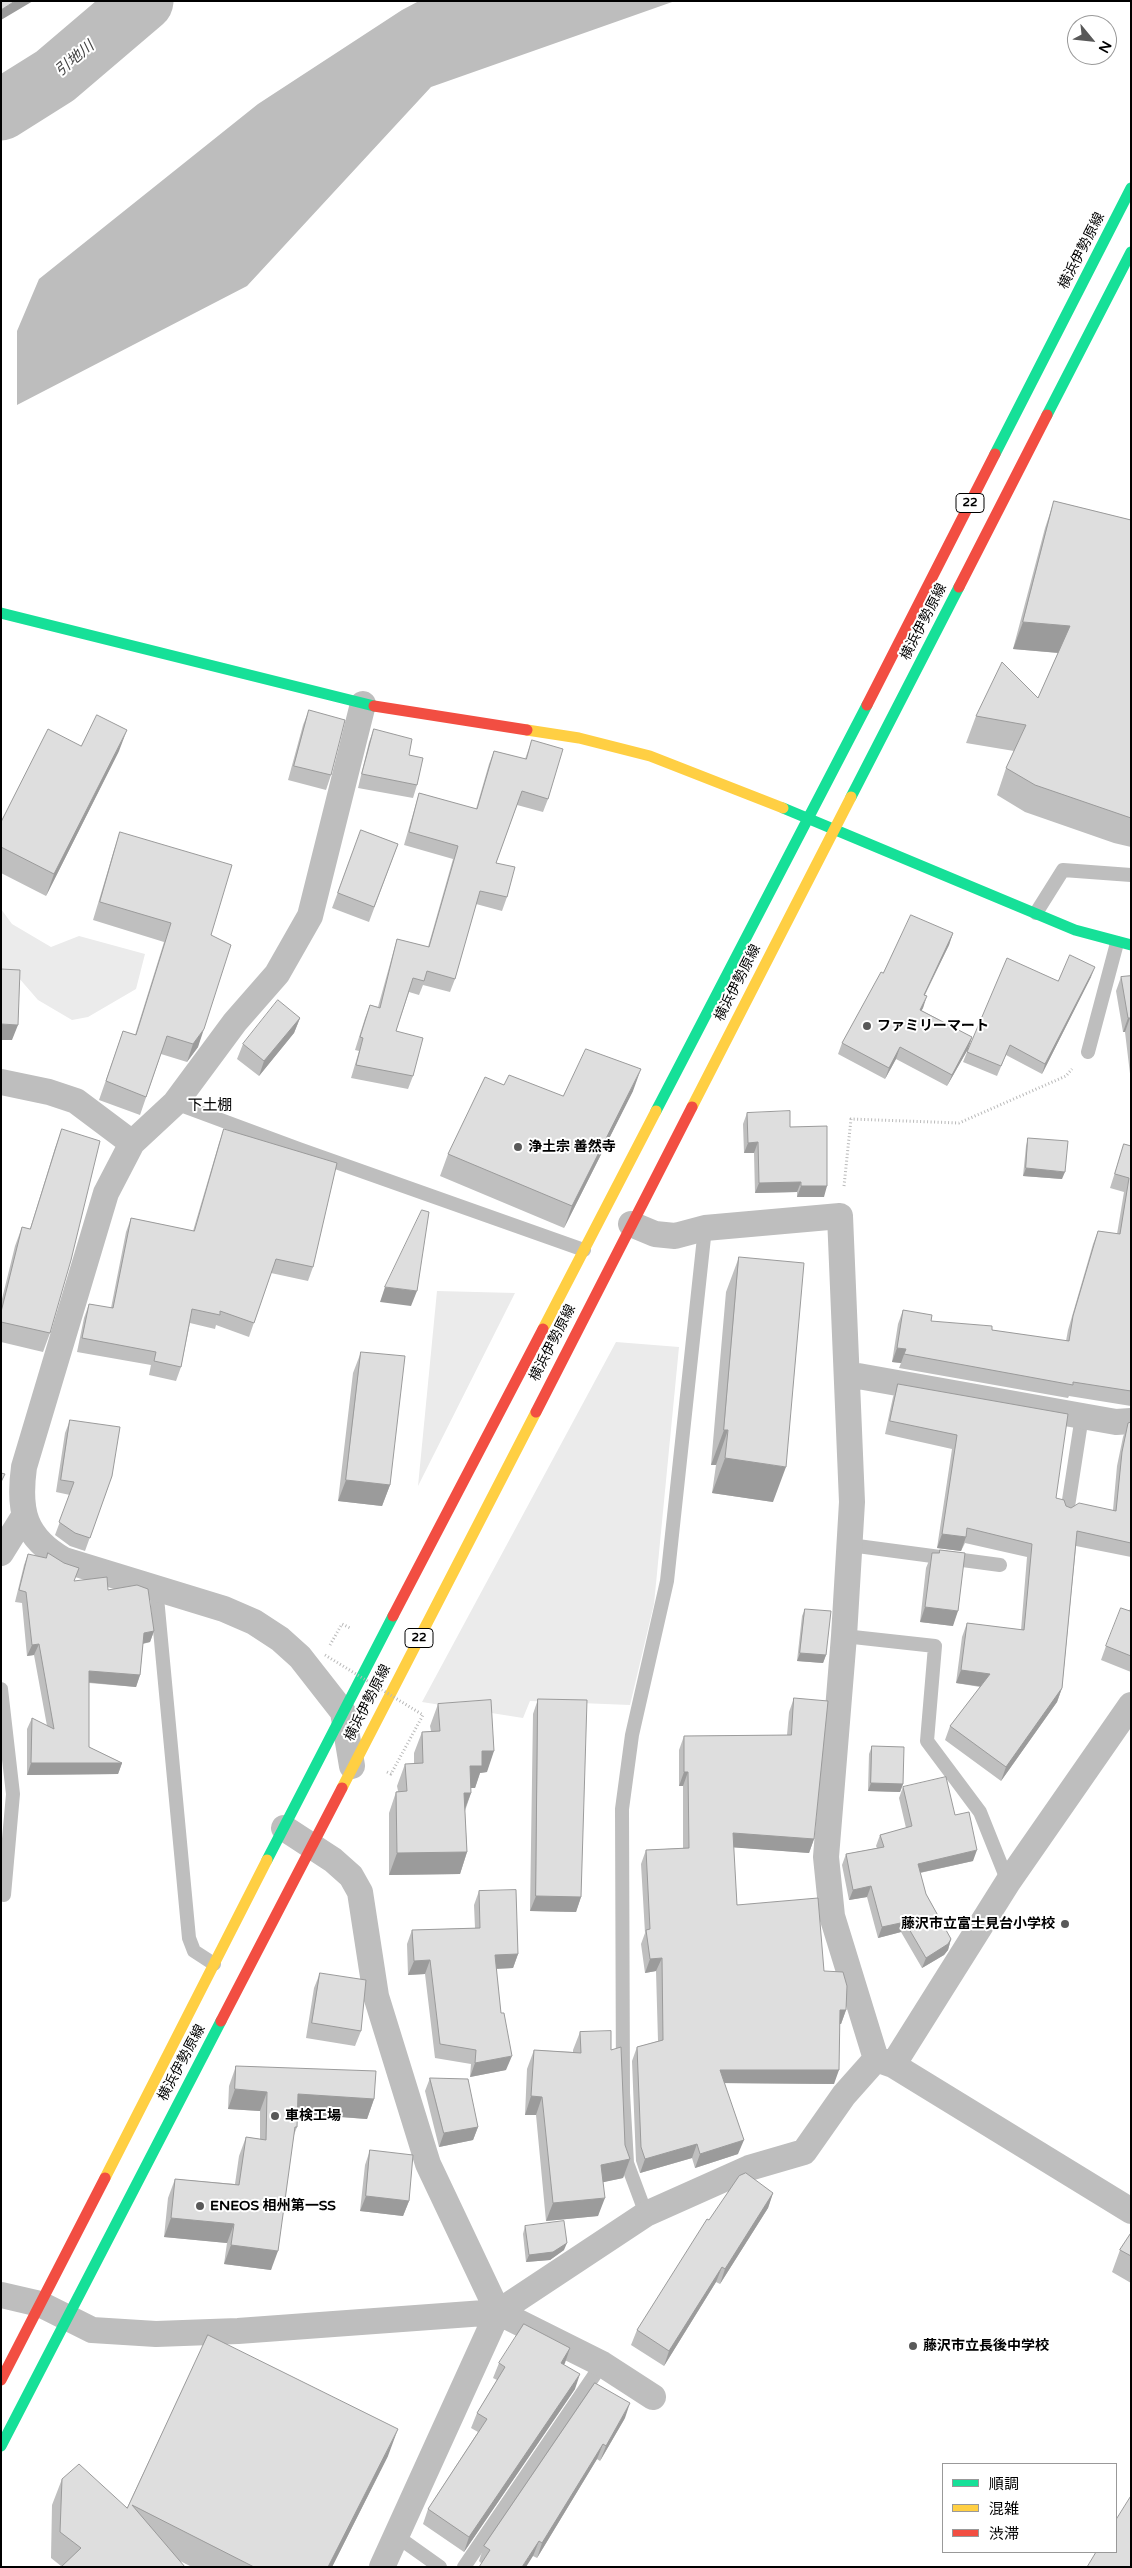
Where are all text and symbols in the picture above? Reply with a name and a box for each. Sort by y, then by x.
north arrow [1067,15,1117,65]
water label: 引地川 [52,38,98,80]
text: N [1095,38,1115,56]
street label: 横浜伊勢原線 [1055,210,1109,292]
road number: 22 [956,493,984,512]
street label: 横浜伊勢原線 [897,581,951,663]
street label: 横浜伊勢原線 [711,942,765,1024]
place label: ファミリーマート [877,1018,989,1034]
marker: ファミリーマート [861,1020,873,1032]
district label: 下土棚 [188,1097,232,1115]
place label: 浄土宗 善然寺 [528,1139,616,1155]
marker: 浄土宗 善然寺 [512,1141,524,1153]
street label: 横浜伊勢原線 [526,1302,580,1384]
road number: 22 [405,1629,433,1648]
street label: 横浜伊勢原線 [341,1662,395,1744]
place label: 藤沢市立富士見台小学校 [901,1916,1055,1932]
marker: 藤沢市立富士見台小学校 [1059,1918,1071,1930]
street label: 横浜伊勢原線 [155,2022,209,2104]
place label: 車検工場 [285,2108,341,2124]
marker: 車検工場 [269,2110,281,2122]
place label: ENEOS 相州第一SS [210,2198,336,2214]
marker: ENEOS 相州第一SS [194,2200,206,2212]
place label: 藤沢市立長後中学校 [923,2338,1049,2354]
marker: 藤沢市立長後中学校 [907,2340,919,2352]
legend [942,2463,1117,2553]
text: 順調 [989,2475,1019,2493]
text: 混雑 [989,2500,1019,2518]
text: 渋滞 [989,2525,1019,2543]

